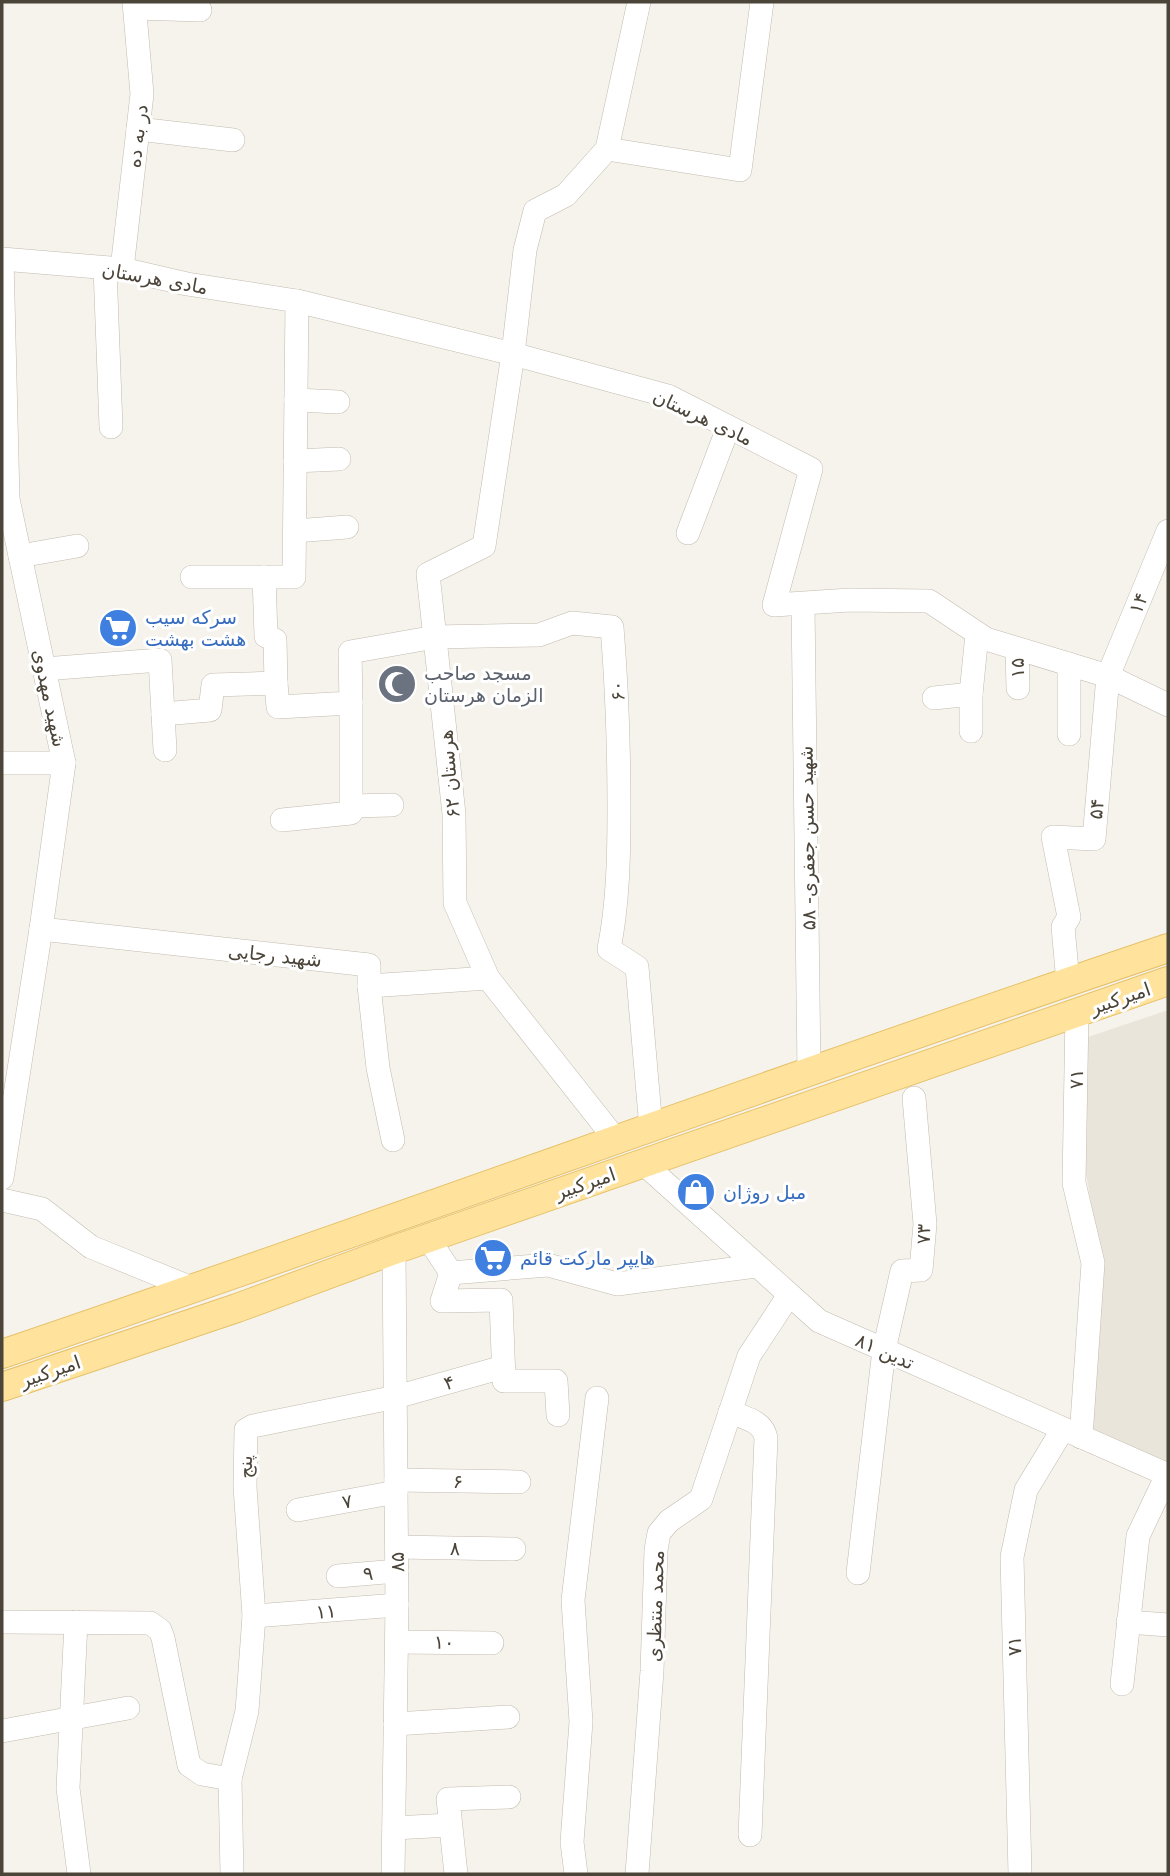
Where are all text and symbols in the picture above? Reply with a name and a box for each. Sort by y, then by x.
street label: در به ده [122,103,153,169]
street label: مادی هرستان [100,258,210,299]
street label: مادی هرستان [649,384,756,451]
street label: ۱۴ [1124,589,1152,617]
place label: سرکه سیب هشت بهشت [145,606,246,651]
supermarket icon: سرکه سیب هشت بهشت [97,607,139,649]
street label: شهید مهدوی [28,647,71,749]
street label: ۱۵ [1006,657,1028,679]
place label: مسجد صاحب الزمان هرستان [424,662,543,707]
mosque icon: مسجد صاحب الزمان هرستان [376,663,418,705]
street label: ۶۰ [605,680,629,702]
street label: هرستان ۶۲ [434,729,465,819]
street label: شهید حسن جعفری- ۵۸ [794,745,821,931]
street label: ۵۴ [1084,798,1108,820]
street label: شهید رجایی [227,939,323,972]
street label: امیرکبیر [1086,977,1154,1020]
street label: ۷۱ [1065,1069,1087,1089]
street label: امیرکبیر [551,1162,619,1205]
shop icon: مبل روژان [675,1171,717,1213]
place label: مبل روژان [723,1181,806,1204]
street label: ۷۳ [912,1223,934,1245]
supermarket icon: هایپر مارکت قائم [472,1237,514,1279]
place label: هایپر مارکت قائم [520,1247,655,1270]
street label: تدین ۸۱ [852,1328,918,1374]
street label: امیرکبیر [16,1350,84,1393]
street label: ۴ [441,1370,457,1394]
street label: پنج [234,1455,257,1479]
street label: ۶ [453,1470,463,1492]
street label: ۷ [340,1489,354,1513]
street label: ۸ [450,1537,460,1559]
street label: محمد منتظری [642,1550,669,1662]
street label: ۸۵ [386,1552,408,1572]
street label: ۹ [362,1562,374,1584]
street label: ۱۱ [315,1599,337,1623]
street label: ۱۰ [434,1631,454,1653]
street label: ۷۱ [1003,1636,1025,1656]

